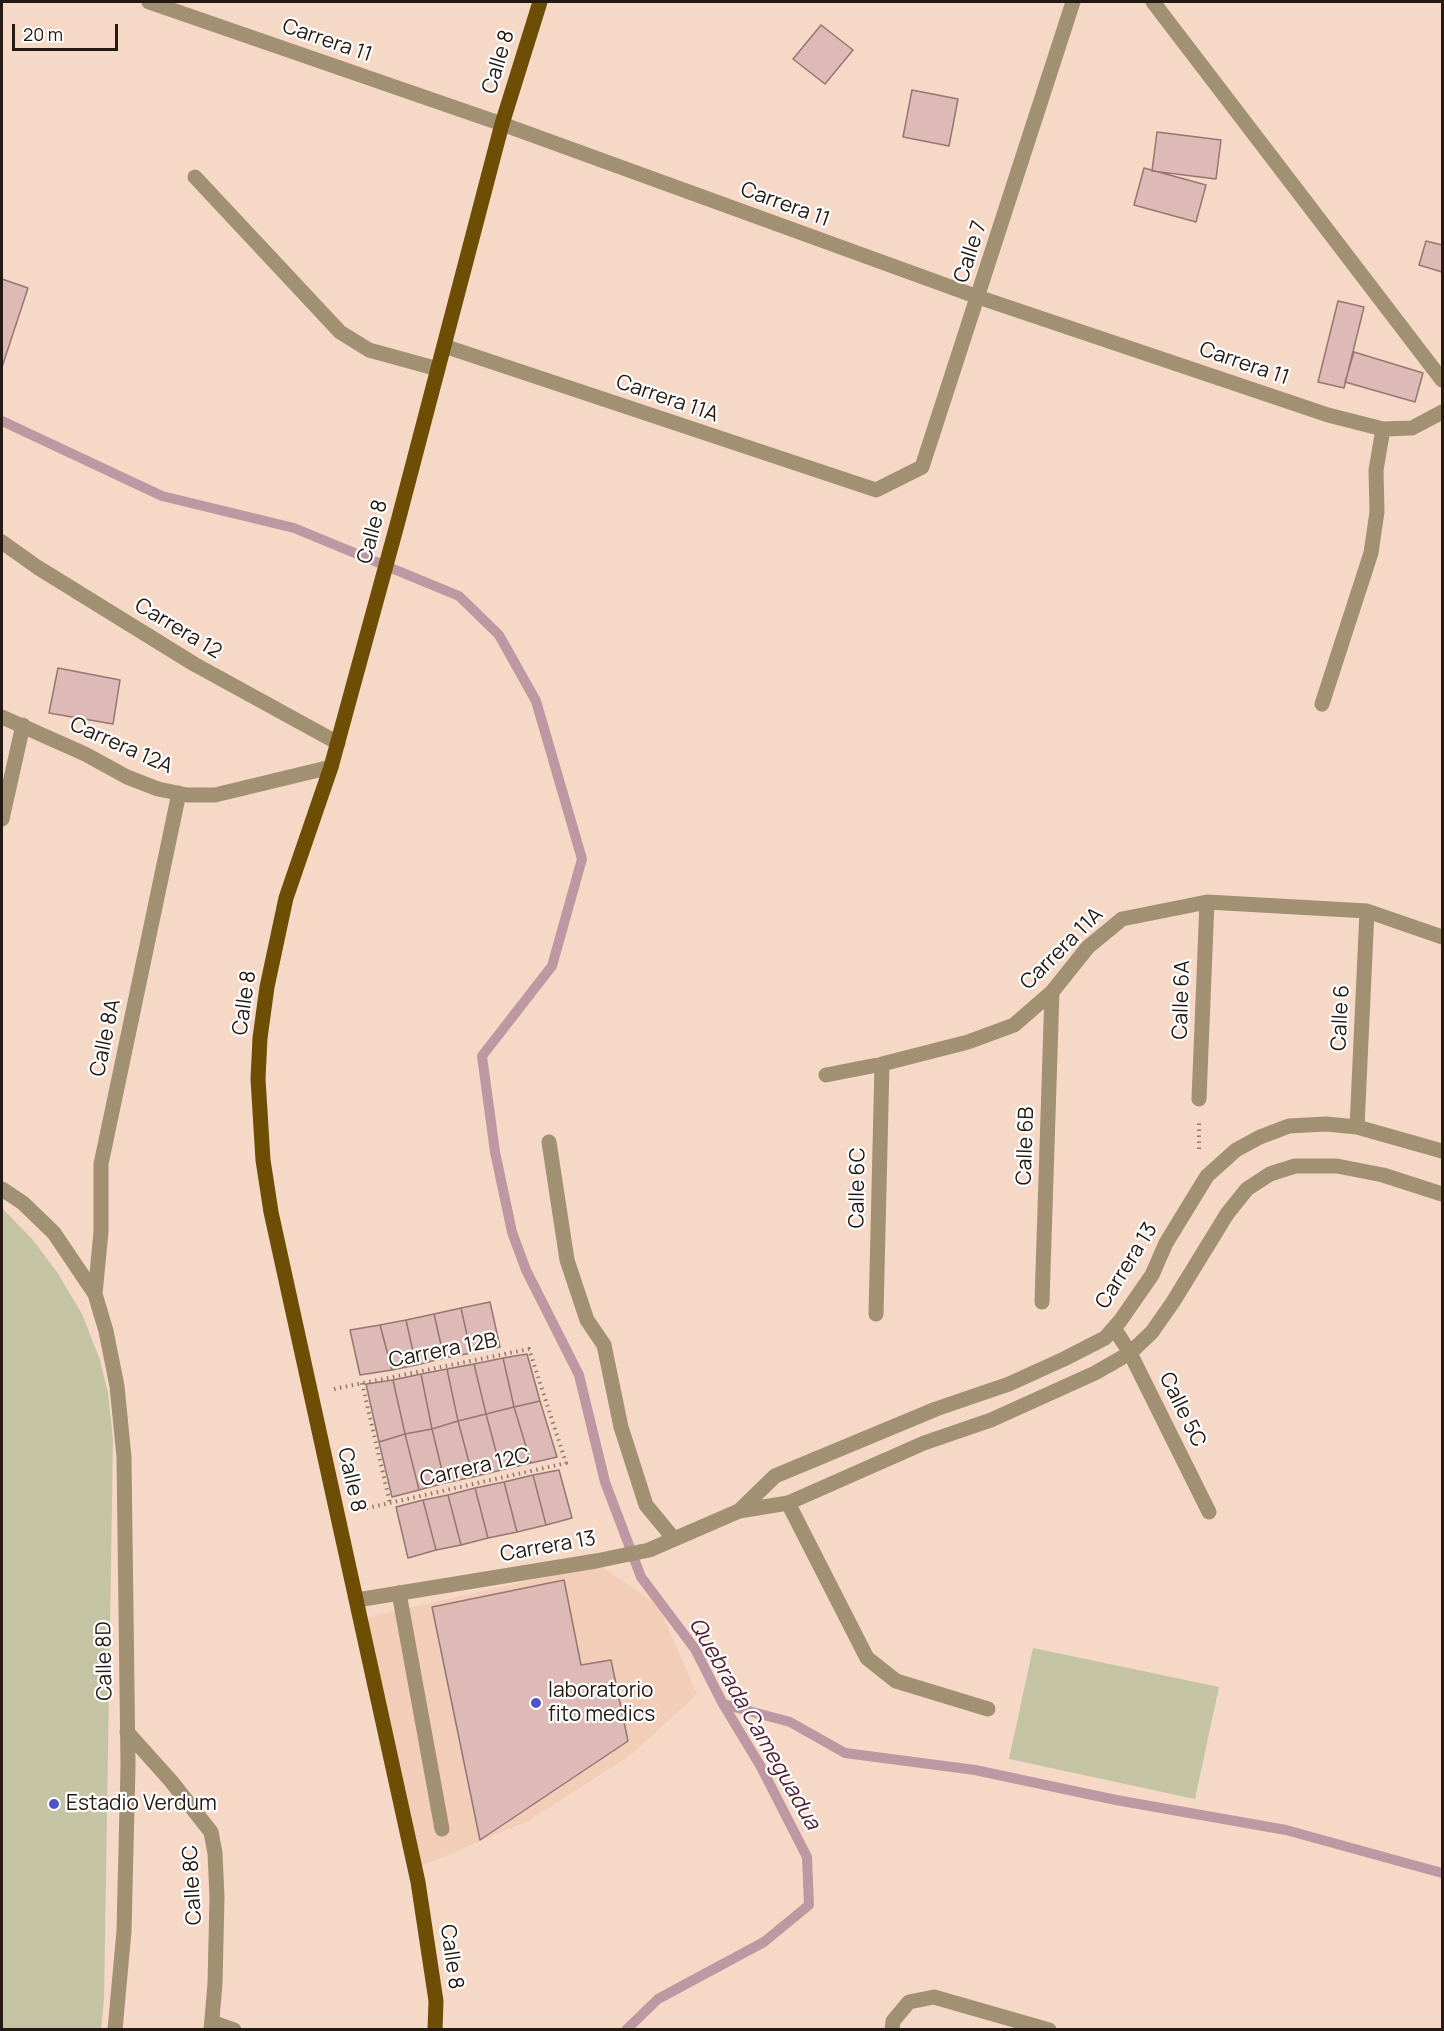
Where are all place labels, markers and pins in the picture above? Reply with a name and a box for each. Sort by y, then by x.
place label: laboratorio fito medics [548,1678,655,1728]
marker: laboratorio fito medics [529,1696,543,1710]
place label: Estadio Verdum [66,1791,217,1817]
marker: Estadio Verdum [47,1797,61,1811]

